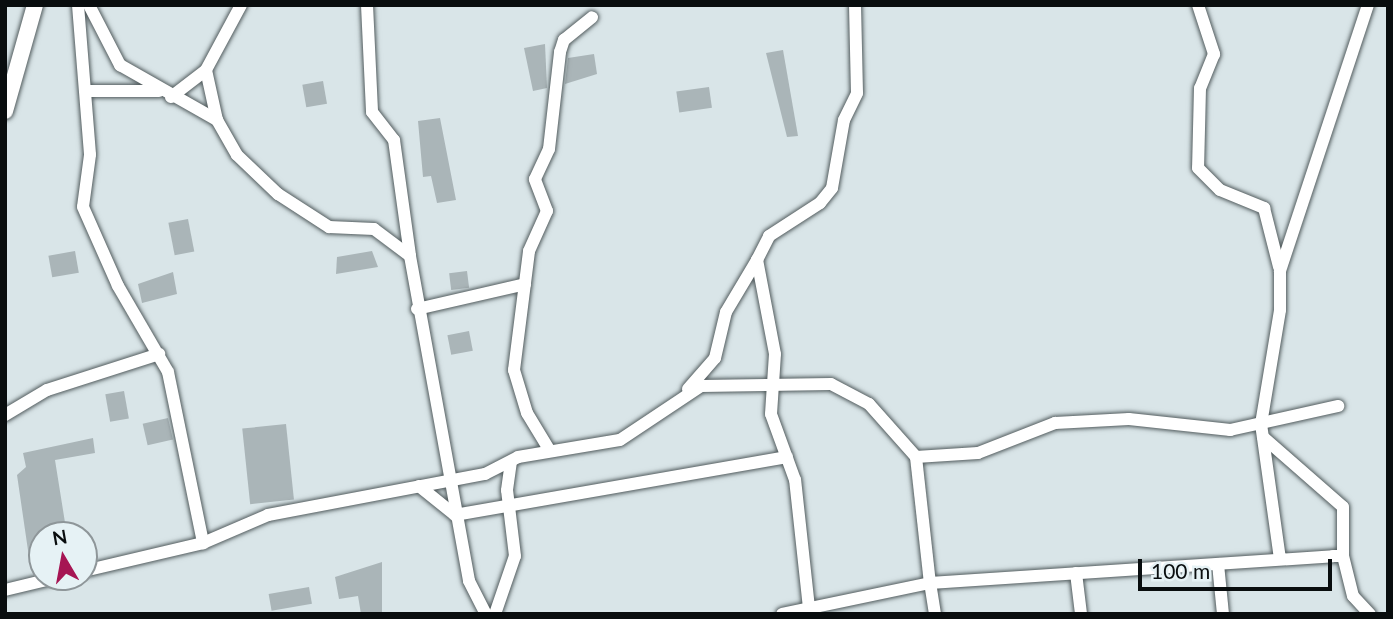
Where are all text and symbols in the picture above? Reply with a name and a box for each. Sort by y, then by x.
north arrow [28,521,98,591]
text: N [50,524,69,549]
scale bar [1141,546,1335,590]
text: 100 m [1151,558,1210,583]

